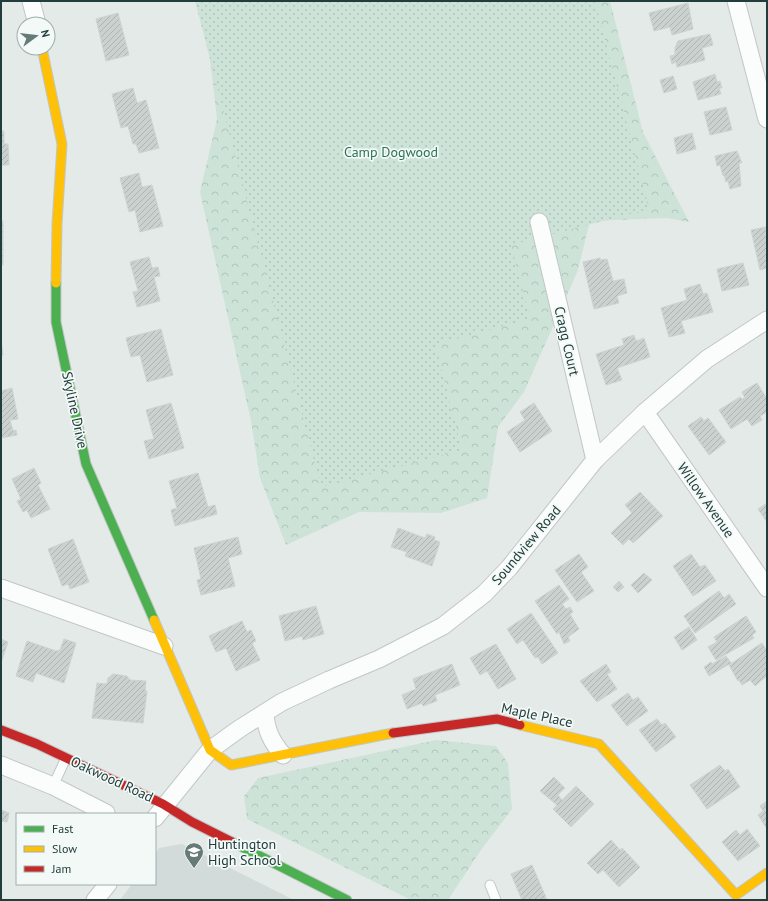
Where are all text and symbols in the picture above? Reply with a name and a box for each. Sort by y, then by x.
north arrow [16,16,56,56]
text: N [38,28,53,39]
park label: Camp Dogwood [344,143,438,161]
street label: Cragg Court [550,305,584,378]
street label: Skyline Drive [58,370,92,450]
street label: Willow Avenue [673,459,739,541]
street label: Soundview Road [487,501,565,589]
street label: Maple Place [500,699,574,731]
street label: Oakwood Road [68,752,156,806]
legend [16,813,156,885]
text: Fast [52,821,73,836]
place label: Huntington High School [208,835,281,869]
text: Slow [52,841,77,856]
school or university icon: Huntington High School [183,841,205,869]
text: Jam [51,861,71,876]

